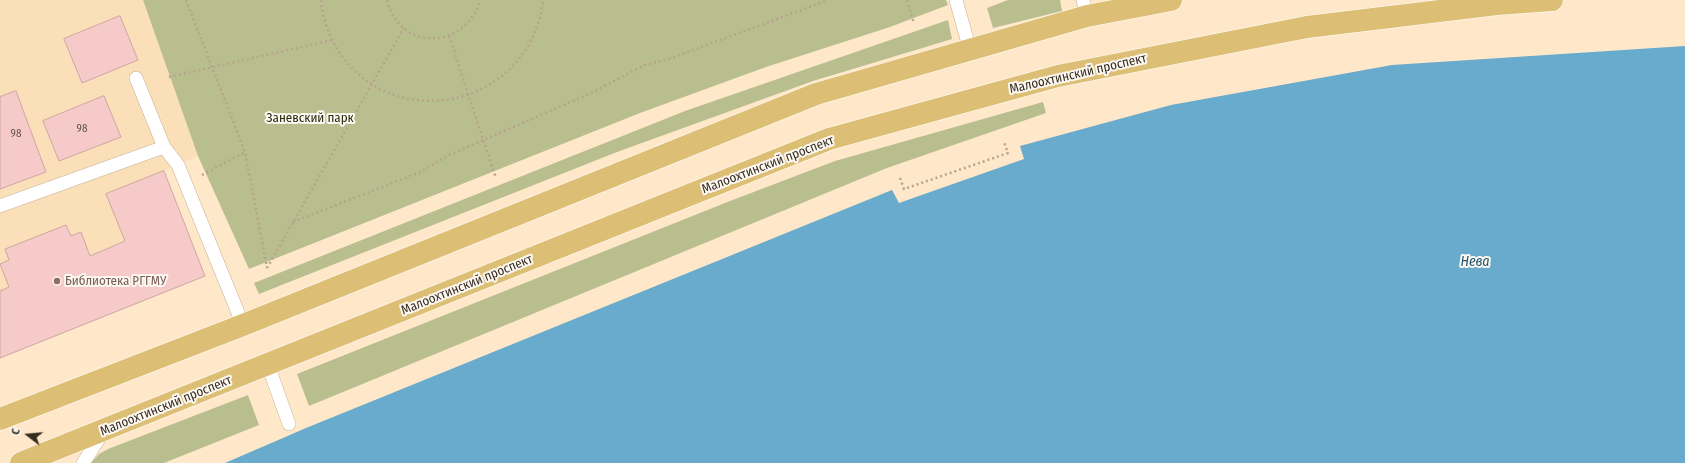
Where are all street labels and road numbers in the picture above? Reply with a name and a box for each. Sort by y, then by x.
street label: Малоохтинский проспект [1008,51,1148,97]
street label: Малоохтинский проспект [700,133,836,197]
street label: Малоохтинский проспект [399,251,535,319]
street label: Малоохтинский проспект [98,372,234,440]

